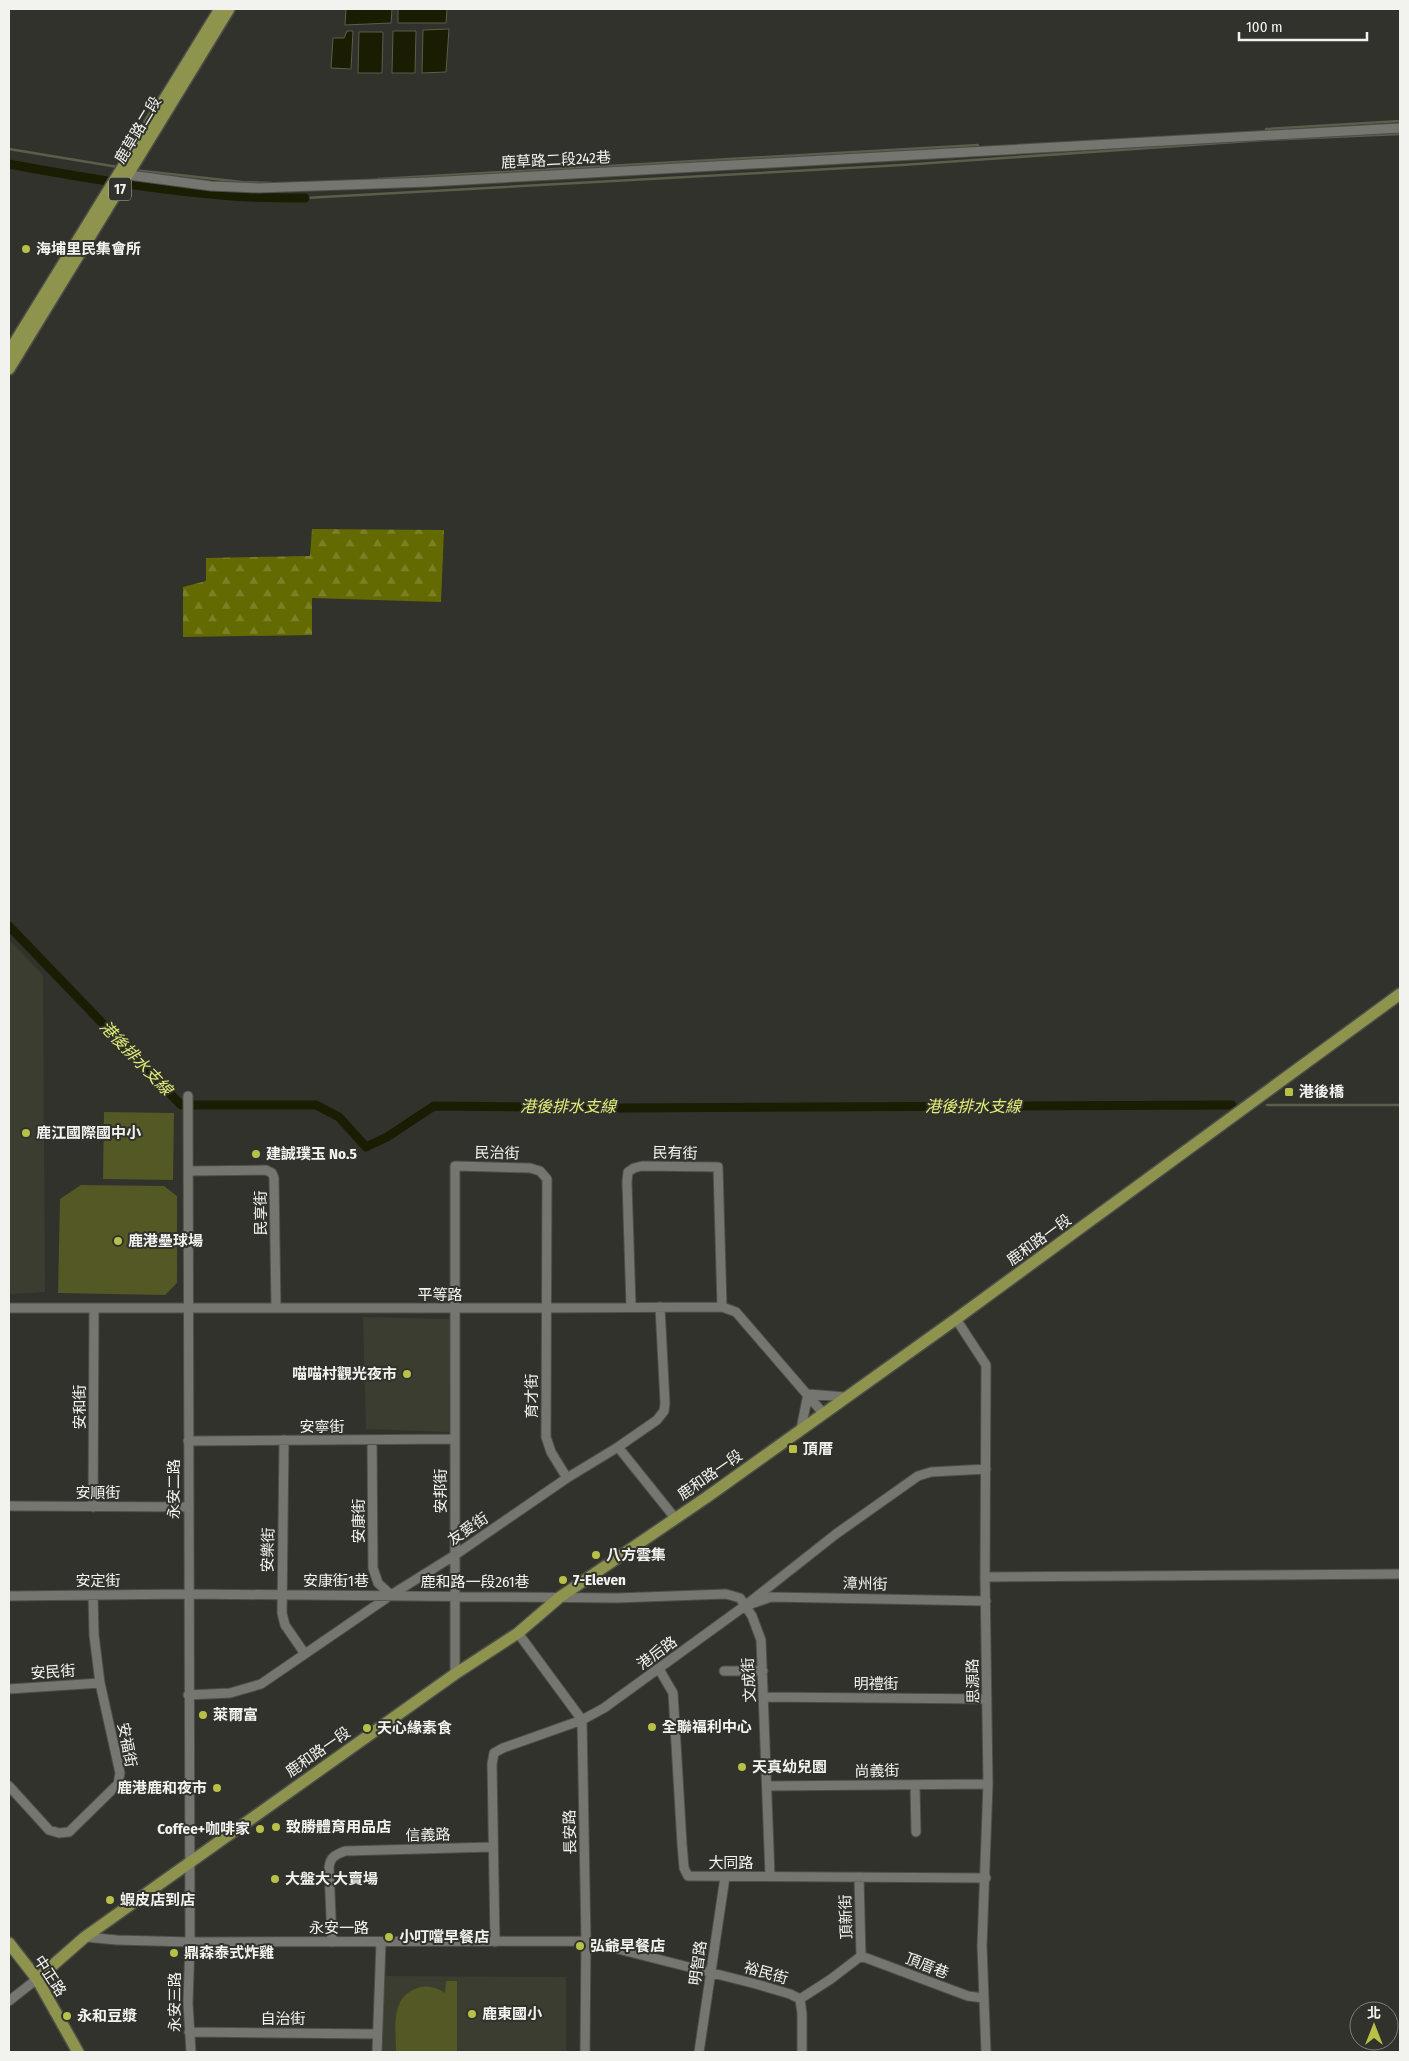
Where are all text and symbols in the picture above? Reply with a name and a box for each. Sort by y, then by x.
scale bar [1239,10,1366,42]
text: 100 m [1246,18,1283,36]
street label: 鹿草路二段 [111,93,165,167]
street label: 鹿草路二段242巷 [501,148,611,172]
road number: 17 [109,178,131,200]
place label: 海埔里民集會所 [36,240,141,258]
marker: 海埔里民集會所 [20,243,32,255]
water label: 港後排水支線 [96,1017,178,1101]
place label: 港後橋 [1299,1083,1345,1101]
marker: 港後橋 [1283,1086,1295,1098]
water label: 港後排水支線 [520,1097,618,1116]
water label: 港後排水支線 [925,1097,1023,1116]
place label: 鹿江國際國中小 [36,1124,142,1142]
marker: 鹿江國際國中小 [20,1127,32,1139]
street label: 民治街 [474,1144,520,1162]
street label: 民有街 [652,1144,698,1162]
place label: 建誠璞玉 No.5 [266,1145,357,1163]
marker: 建誠璞玉 No.5 [250,1148,262,1160]
street label: 民享街 [252,1190,270,1236]
street label: 鹿和路一段 [1003,1211,1075,1269]
place label: 鹿港壘球場 [128,1232,203,1250]
marker: 鹿港壘球場 [112,1235,124,1247]
street label: 平等路 [417,1286,463,1304]
place label: 喵喵村觀光夜市 [292,1365,397,1383]
marker: 喵喵村觀光夜市 [401,1368,413,1380]
street label: 育才街 [523,1373,541,1419]
street label: 安和街 [71,1384,89,1430]
street label: 安寧街 [299,1418,345,1436]
place label: 頂厝 [803,1440,833,1458]
marker: 頂厝 [787,1443,799,1455]
street label: 鹿和路一段 [674,1446,746,1504]
street label: 永安二路 [165,1459,183,1519]
street label: 安邦街 [432,1468,450,1514]
street label: 安順街 [75,1484,121,1502]
street label: 安康街 [350,1498,368,1544]
street label: 友愛街 [444,1509,492,1549]
street label: 安樂街 [259,1527,277,1573]
place label: 八方雲集 [606,1546,666,1564]
marker: 八方雲集 [590,1549,602,1561]
place label: 7-Eleven [573,1571,626,1589]
street label: 安定街 [75,1572,121,1590]
street label: 安康街1巷 [303,1572,369,1590]
street label: 鹿和路一段261巷 [420,1573,530,1591]
marker: 7-Eleven [557,1574,569,1586]
street label: 漳州街 [842,1575,888,1593]
street label: 港后路 [634,1632,680,1674]
street label: 文成街 [739,1657,759,1703]
street label: 思源路 [964,1658,982,1704]
street label: 安民街 [30,1661,76,1683]
street label: 明禮街 [853,1675,899,1693]
place label: 萊爾富 [213,1706,258,1724]
marker: 萊爾富 [197,1709,209,1721]
place label: 全聯福利中心 [662,1718,752,1736]
place label: 天心緣素食 [377,1719,452,1737]
street label: 安福街 [114,1721,140,1769]
marker: 全聯福利中心 [646,1721,658,1733]
marker: 天心緣素食 [361,1722,373,1734]
street label: 鹿和路一段 [282,1723,354,1781]
place label: 天真幼兒園 [752,1758,827,1776]
marker: 天真幼兒園 [736,1761,748,1773]
street label: 尚義街 [854,1762,900,1780]
place label: 鹿港鹿和夜市 [117,1779,207,1797]
marker: 鹿港鹿和夜市 [211,1782,223,1794]
street label: 長安路 [561,1809,579,1855]
place label: 致勝體育用品店 [286,1818,391,1836]
place label: Coffee+咖啡家 [157,1820,250,1838]
marker: 致勝體育用品店 [270,1821,282,1833]
marker: Coffee+咖啡家 [254,1823,266,1835]
street label: 信義路 [405,1826,451,1844]
street label: 大同路 [708,1854,754,1872]
place label: 大盤大 大賣場 [285,1870,378,1888]
marker: 大盤大 大賣場 [269,1873,281,1885]
place label: 蝦皮店到店 [120,1891,195,1909]
marker: 蝦皮店到店 [104,1894,116,1906]
street label: 頂新街 [836,1894,856,1940]
street label: 永安一路 [309,1919,369,1937]
place label: 小叮噹早餐店 [399,1928,489,1946]
marker: 小叮噹早餐店 [383,1931,395,1943]
place label: 弘爺早餐店 [590,1937,665,1955]
street label: 明智路 [686,1939,710,1987]
marker: 弘爺早餐店 [574,1940,586,1952]
place label: 鼎森泰式炸雞 [184,1944,274,1962]
marker: 鼎森泰式炸雞 [168,1947,180,1959]
street label: 頂厝巷 [903,1950,951,1982]
street label: 中正路 [30,1952,70,2000]
street label: 裕民街 [742,1958,790,1988]
street label: 永安三路 [166,1972,184,2032]
north arrow [1349,2001,1399,2051]
place label: 鹿東國小 [482,2005,543,2023]
text: 北 [1367,2005,1381,2022]
place label: 永和豆漿 [77,2007,137,2025]
marker: 鹿東國小 [466,2008,478,2020]
marker: 永和豆漿 [61,2010,73,2022]
street label: 自治街 [260,2010,306,2028]

